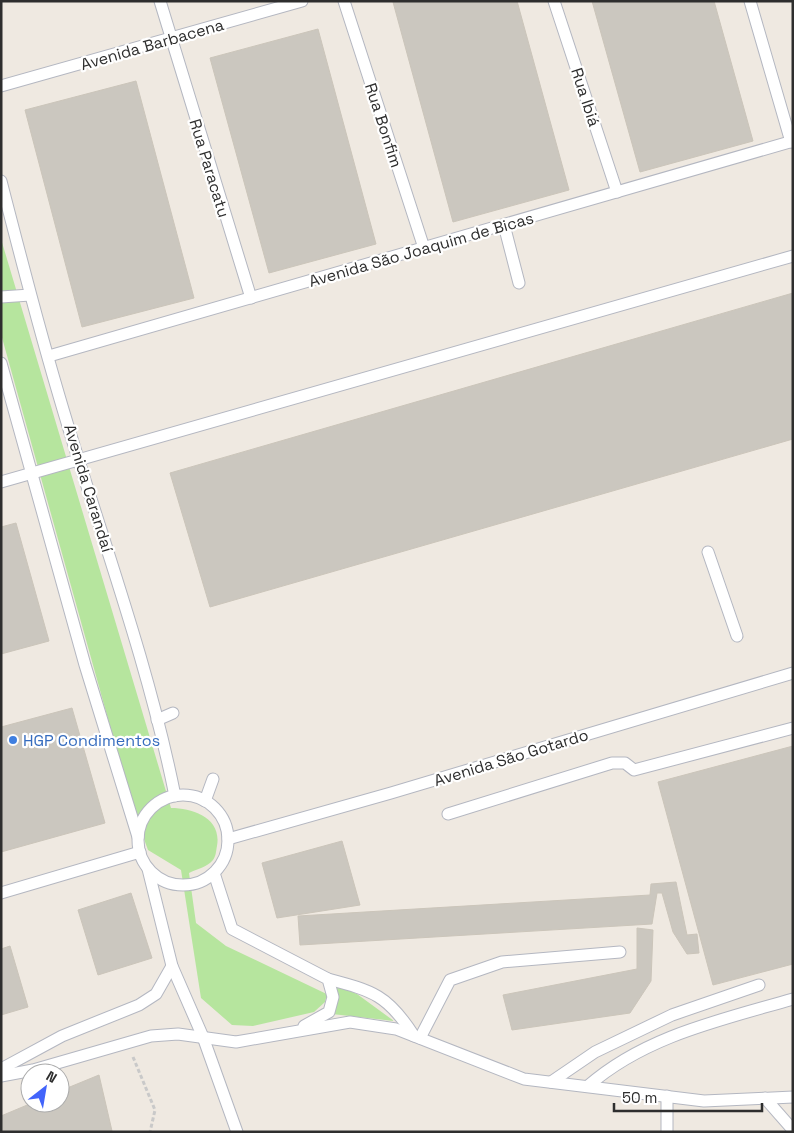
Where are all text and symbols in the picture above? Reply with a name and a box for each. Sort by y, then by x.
street label: Avenida Barbacena [78,14,226,75]
street label: Rua Ibiá [566,65,605,129]
street label: Rua Bonfim [360,80,407,170]
street label: Rua Paracatu [185,116,234,220]
street label: Avenida São Joaquim de Bicas [306,207,536,292]
street label: Avenida Carandaí [59,422,118,555]
street label: Avenida São Gotardo [431,724,591,791]
place label: HGP Condimentos [23,730,160,751]
marker: HGP Condimentos [7,734,19,746]
north arrow [20,1063,70,1113]
text: N [43,1067,60,1087]
scale bar [614,1080,762,1112]
text: 50 m [622,1088,657,1107]

